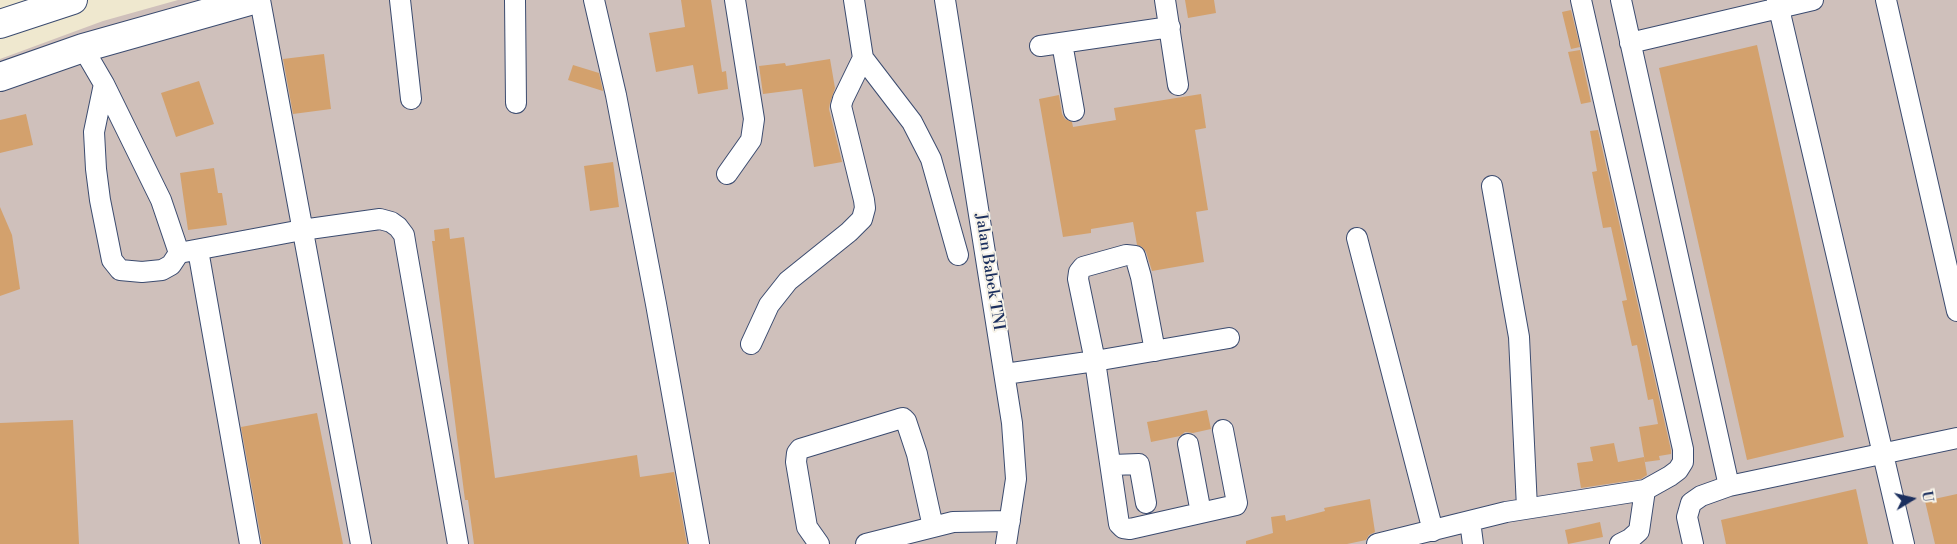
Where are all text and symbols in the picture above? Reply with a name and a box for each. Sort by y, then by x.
street label: Jalan Babek TNI [970,212,1008,332]
north arrow [1887,474,1937,524]
text: U [1917,490,1937,503]

